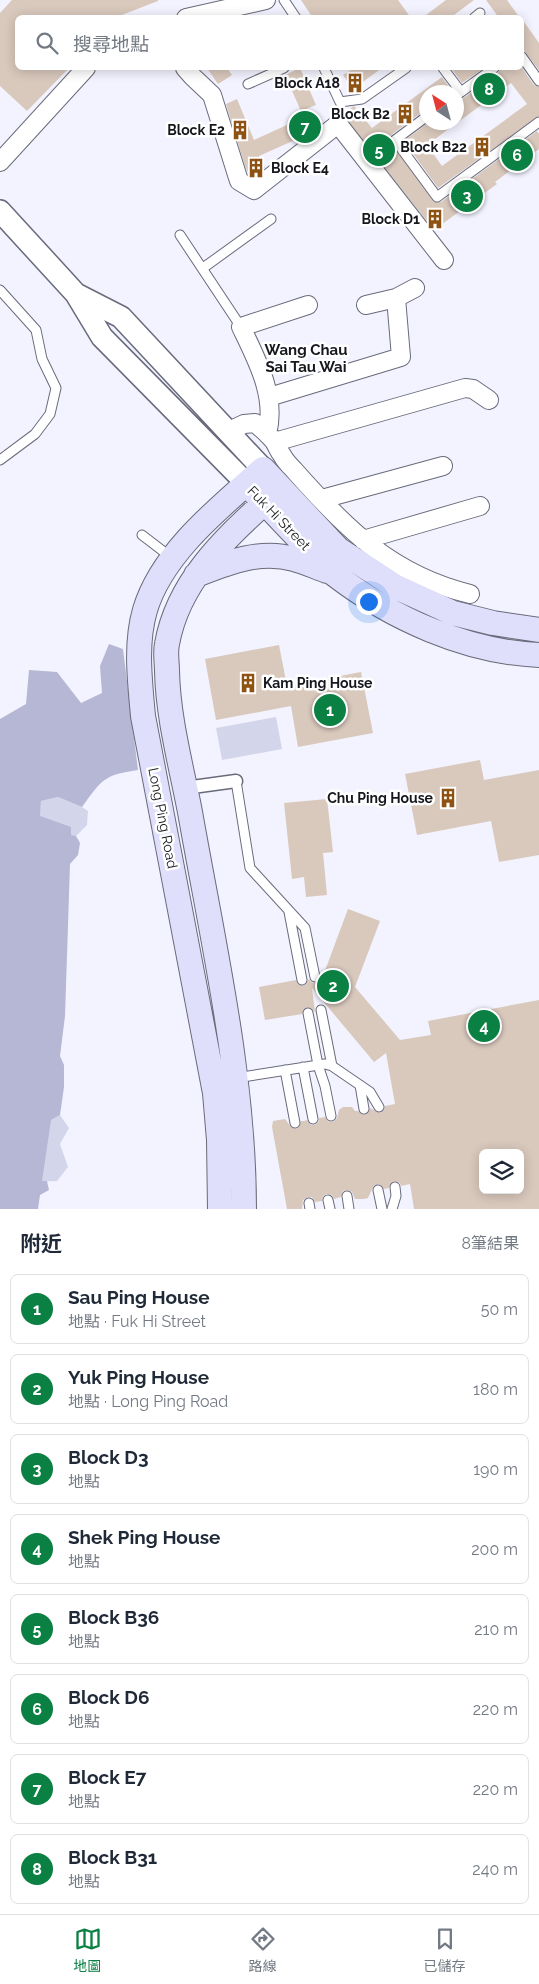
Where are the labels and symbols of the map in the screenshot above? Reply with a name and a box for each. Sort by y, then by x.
pin: 8 [473,70,505,108]
building icon: Block A18 [344,72,366,94]
place label: Block A18 [274,75,340,91]
north arrow [419,85,464,130]
building icon: Block B2 [394,103,416,125]
place label: Block B2 [331,106,390,122]
pin: 7 [289,108,321,146]
building icon: Block E2 [229,119,251,141]
place label: Block E2 [167,122,225,138]
pin: 5 [363,131,395,169]
building icon: Block B22 [471,136,493,158]
pin: 6 [501,136,533,174]
place label: Block B22 [400,139,467,155]
building icon: Block E4 [245,157,267,179]
place label: Block E4 [271,160,329,176]
pin: 3 [451,177,483,215]
building icon: Block D1 [424,208,446,230]
place label: Block D1 [362,211,420,227]
district label: Wang Chau Sai Tau Wai [265,341,347,376]
street label: Fuk Hi Street [244,483,314,554]
your location [356,589,382,615]
building icon: Kam Ping House [237,672,259,694]
place label: Kam Ping House [263,675,373,691]
pin: 1 [314,691,346,729]
street label: Long Ping Road [145,766,181,870]
building icon: Chu Ping House [437,787,459,809]
place label: Chu Ping House [327,790,434,806]
pin: 2 [317,967,349,1005]
pin: 4 [468,1007,500,1045]

